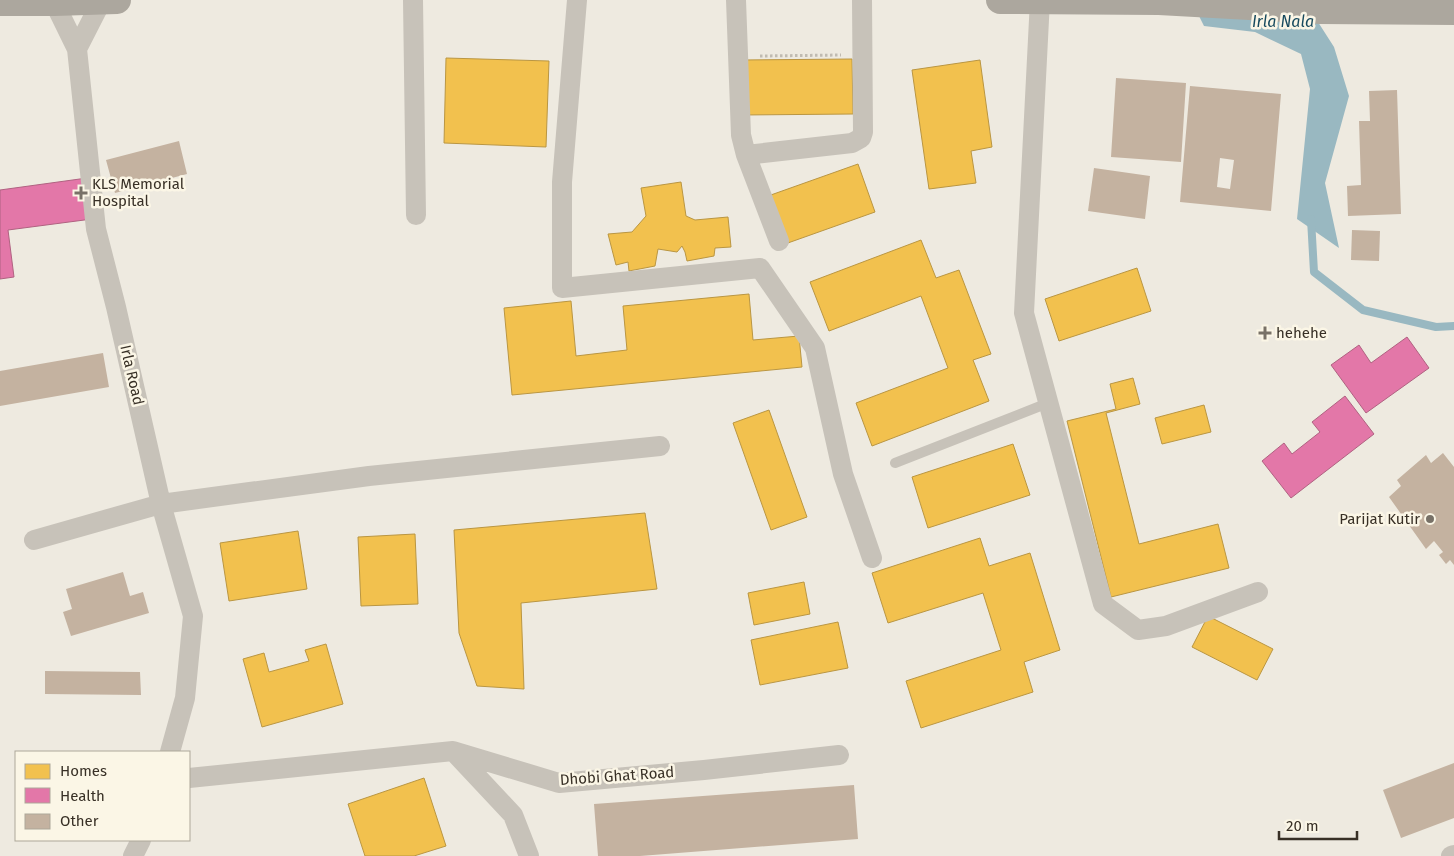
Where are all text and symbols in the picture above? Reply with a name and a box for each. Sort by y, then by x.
water label: Irla Nala [1252,12,1314,31]
place label: KLS Memorial Hospital [92,175,185,210]
marker: KLS Memorial Hospital [74,186,88,200]
place label: hehehe [1276,324,1327,342]
marker: hehehe [1258,326,1272,340]
street label: Irla Road [116,343,148,407]
place label: Parijat Kutir [1339,510,1420,528]
marker: Parijat Kutir [1424,513,1436,525]
legend [15,751,190,841]
text: Homes [60,762,107,780]
street label: Dhobi Ghat Road [559,763,675,789]
text: Health [60,787,105,805]
scale bar [1279,808,1356,840]
text: Other [60,812,99,830]
text: 20 m [1286,817,1319,835]

